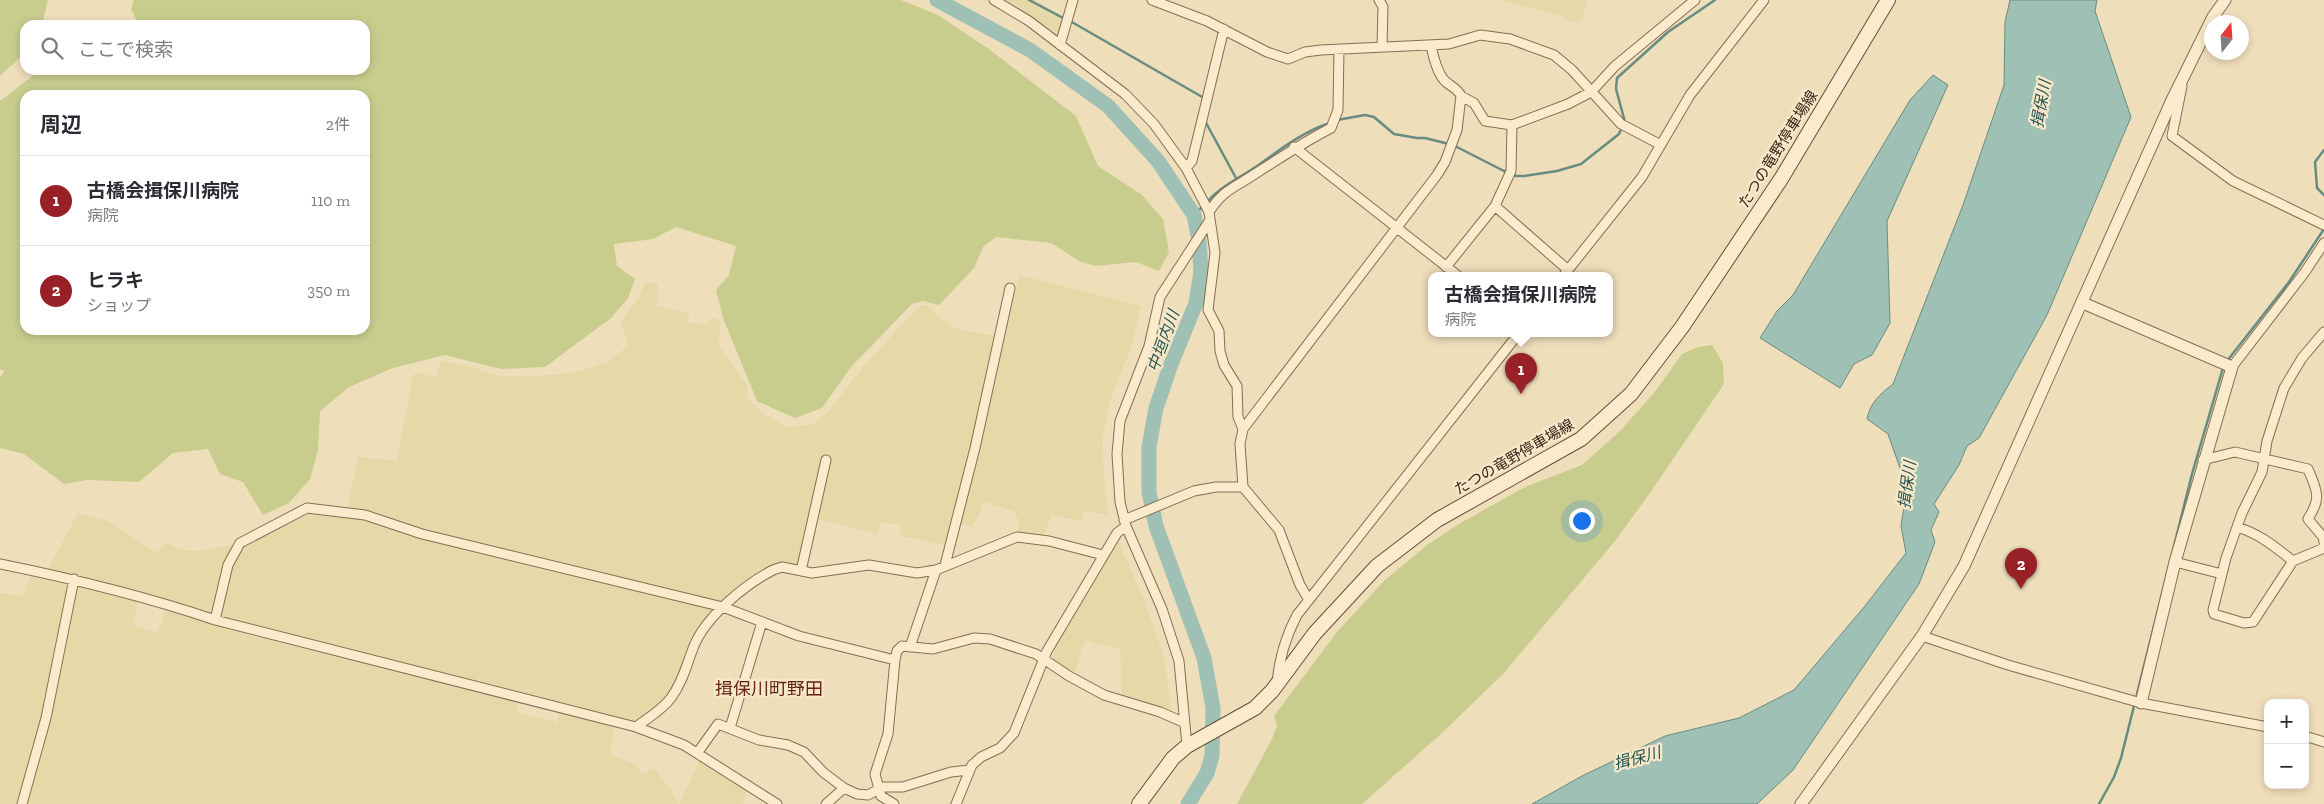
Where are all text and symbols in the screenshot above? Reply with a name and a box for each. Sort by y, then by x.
north arrow [2204,15,2249,60]
search box [20,20,370,75]
icon: search [38,34,66,62]
text: ここで検索 [78,38,173,61]
water label: 揖保川 [2027,77,2055,129]
street label: たつの竜野停車場線 [1735,87,1821,211]
text: 周辺 [40,112,82,137]
text: 2件 [326,115,350,134]
text: 古橋会揖保川病院 [87,179,239,202]
text: 1 [53,191,59,210]
text: 110 m [311,191,350,210]
text: 病院 [87,206,119,225]
text: ヒラキ [87,269,144,292]
popup [1428,272,1613,337]
text: 2 [52,281,60,300]
text: 350 m [307,281,350,300]
text: 古橋会揖保川病院 [1444,283,1597,306]
text: ショップ [87,296,151,315]
water label: 中垣内川 [1143,306,1184,374]
text: 病院 [1444,310,1477,329]
pin: 1 [1505,353,1537,394]
street label: たつの竜野停車場線 [1451,415,1577,499]
water label: 揖保川 [1895,458,1920,510]
your location [1569,508,1595,534]
pin: 2 [2005,548,2037,589]
district label: 揖保川町野田 [715,678,823,700]
map controls [2264,699,2309,789]
button: + [2264,699,2309,744]
water label: 揖保川 [1611,742,1665,773]
button: − [2264,744,2309,789]

